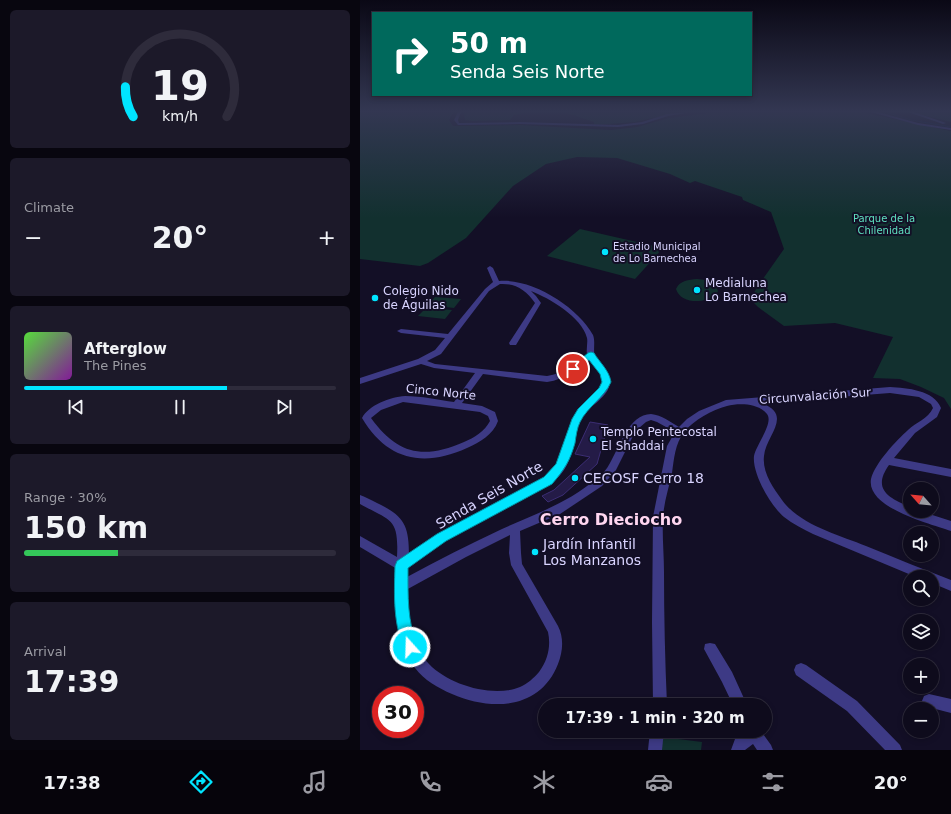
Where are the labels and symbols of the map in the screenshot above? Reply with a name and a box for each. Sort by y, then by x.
park label: Parque de la Chilenidad [853,213,915,236]
place label: Estadio Municipal de Lo Barnechea [613,241,701,264]
marker: Estadio Municipal de Lo Barnechea [600,247,610,257]
place label: Medialuna Lo Barnechea [705,276,787,304]
place label: Colegio Nido de Águilas [383,284,459,312]
marker: Medialuna Lo Barnechea [692,285,702,295]
marker: Colegio Nido de Águilas [370,293,380,303]
pin [556,352,590,386]
street label: Cinco Norte [405,381,477,403]
street label: Circunvalación Sur [759,385,872,407]
place label: Templo Pentecostal El Shaddai [600,425,717,453]
marker: Templo Pentecostal El Shaddai [588,434,598,444]
street label: Senda Seis Norte [433,458,545,532]
place label: CECOSF Cerro 18 [583,470,704,486]
marker: CECOSF Cerro 18 [570,473,580,483]
north arrow [903,482,939,518]
district label: Cerro Dieciocho [540,510,682,529]
place label: Jardín Infantil Los Manzanos [542,536,641,568]
marker: Jardín Infantil Los Manzanos [530,547,540,557]
position arrow [389,626,431,668]
speed limit sign: 30 [372,686,424,738]

